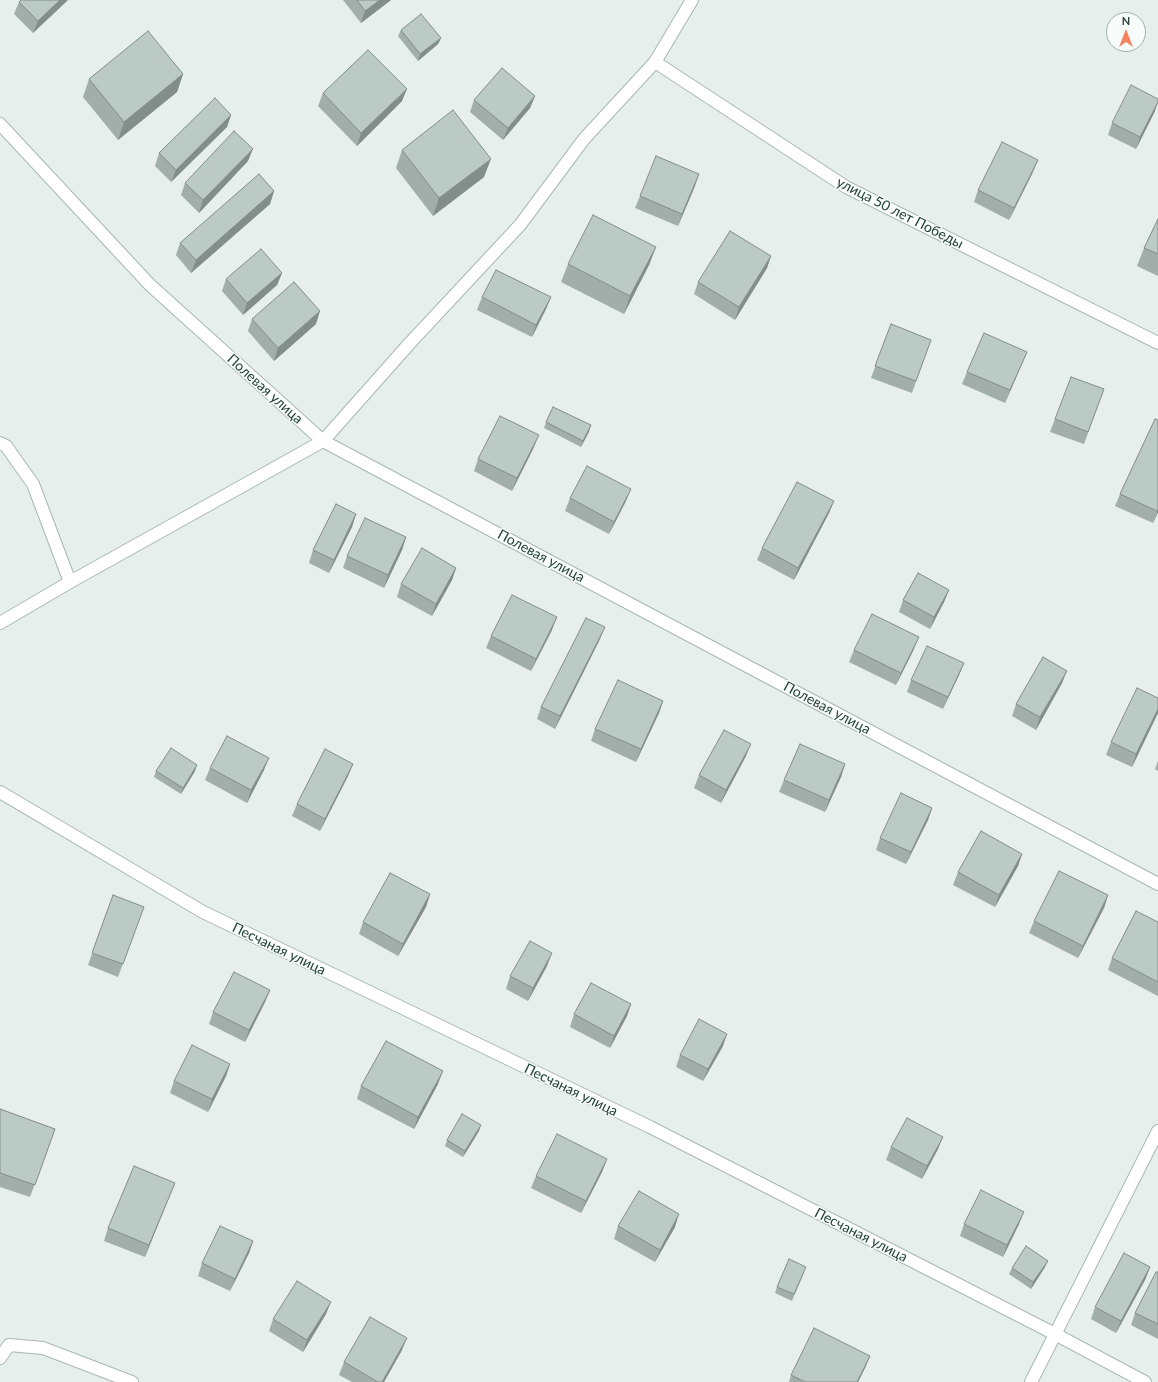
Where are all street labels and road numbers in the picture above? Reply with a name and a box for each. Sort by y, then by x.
street label: улица 50 лет Победы [834,174,966,252]
street label: Полевая улица [224,351,306,427]
street label: Полевая улица [495,526,587,586]
street label: Полевая улица [781,678,873,738]
street label: Песчаная улица [230,919,328,979]
street label: Песчаная улица [522,1060,620,1120]
street label: Песчаная улица [812,1204,910,1266]

